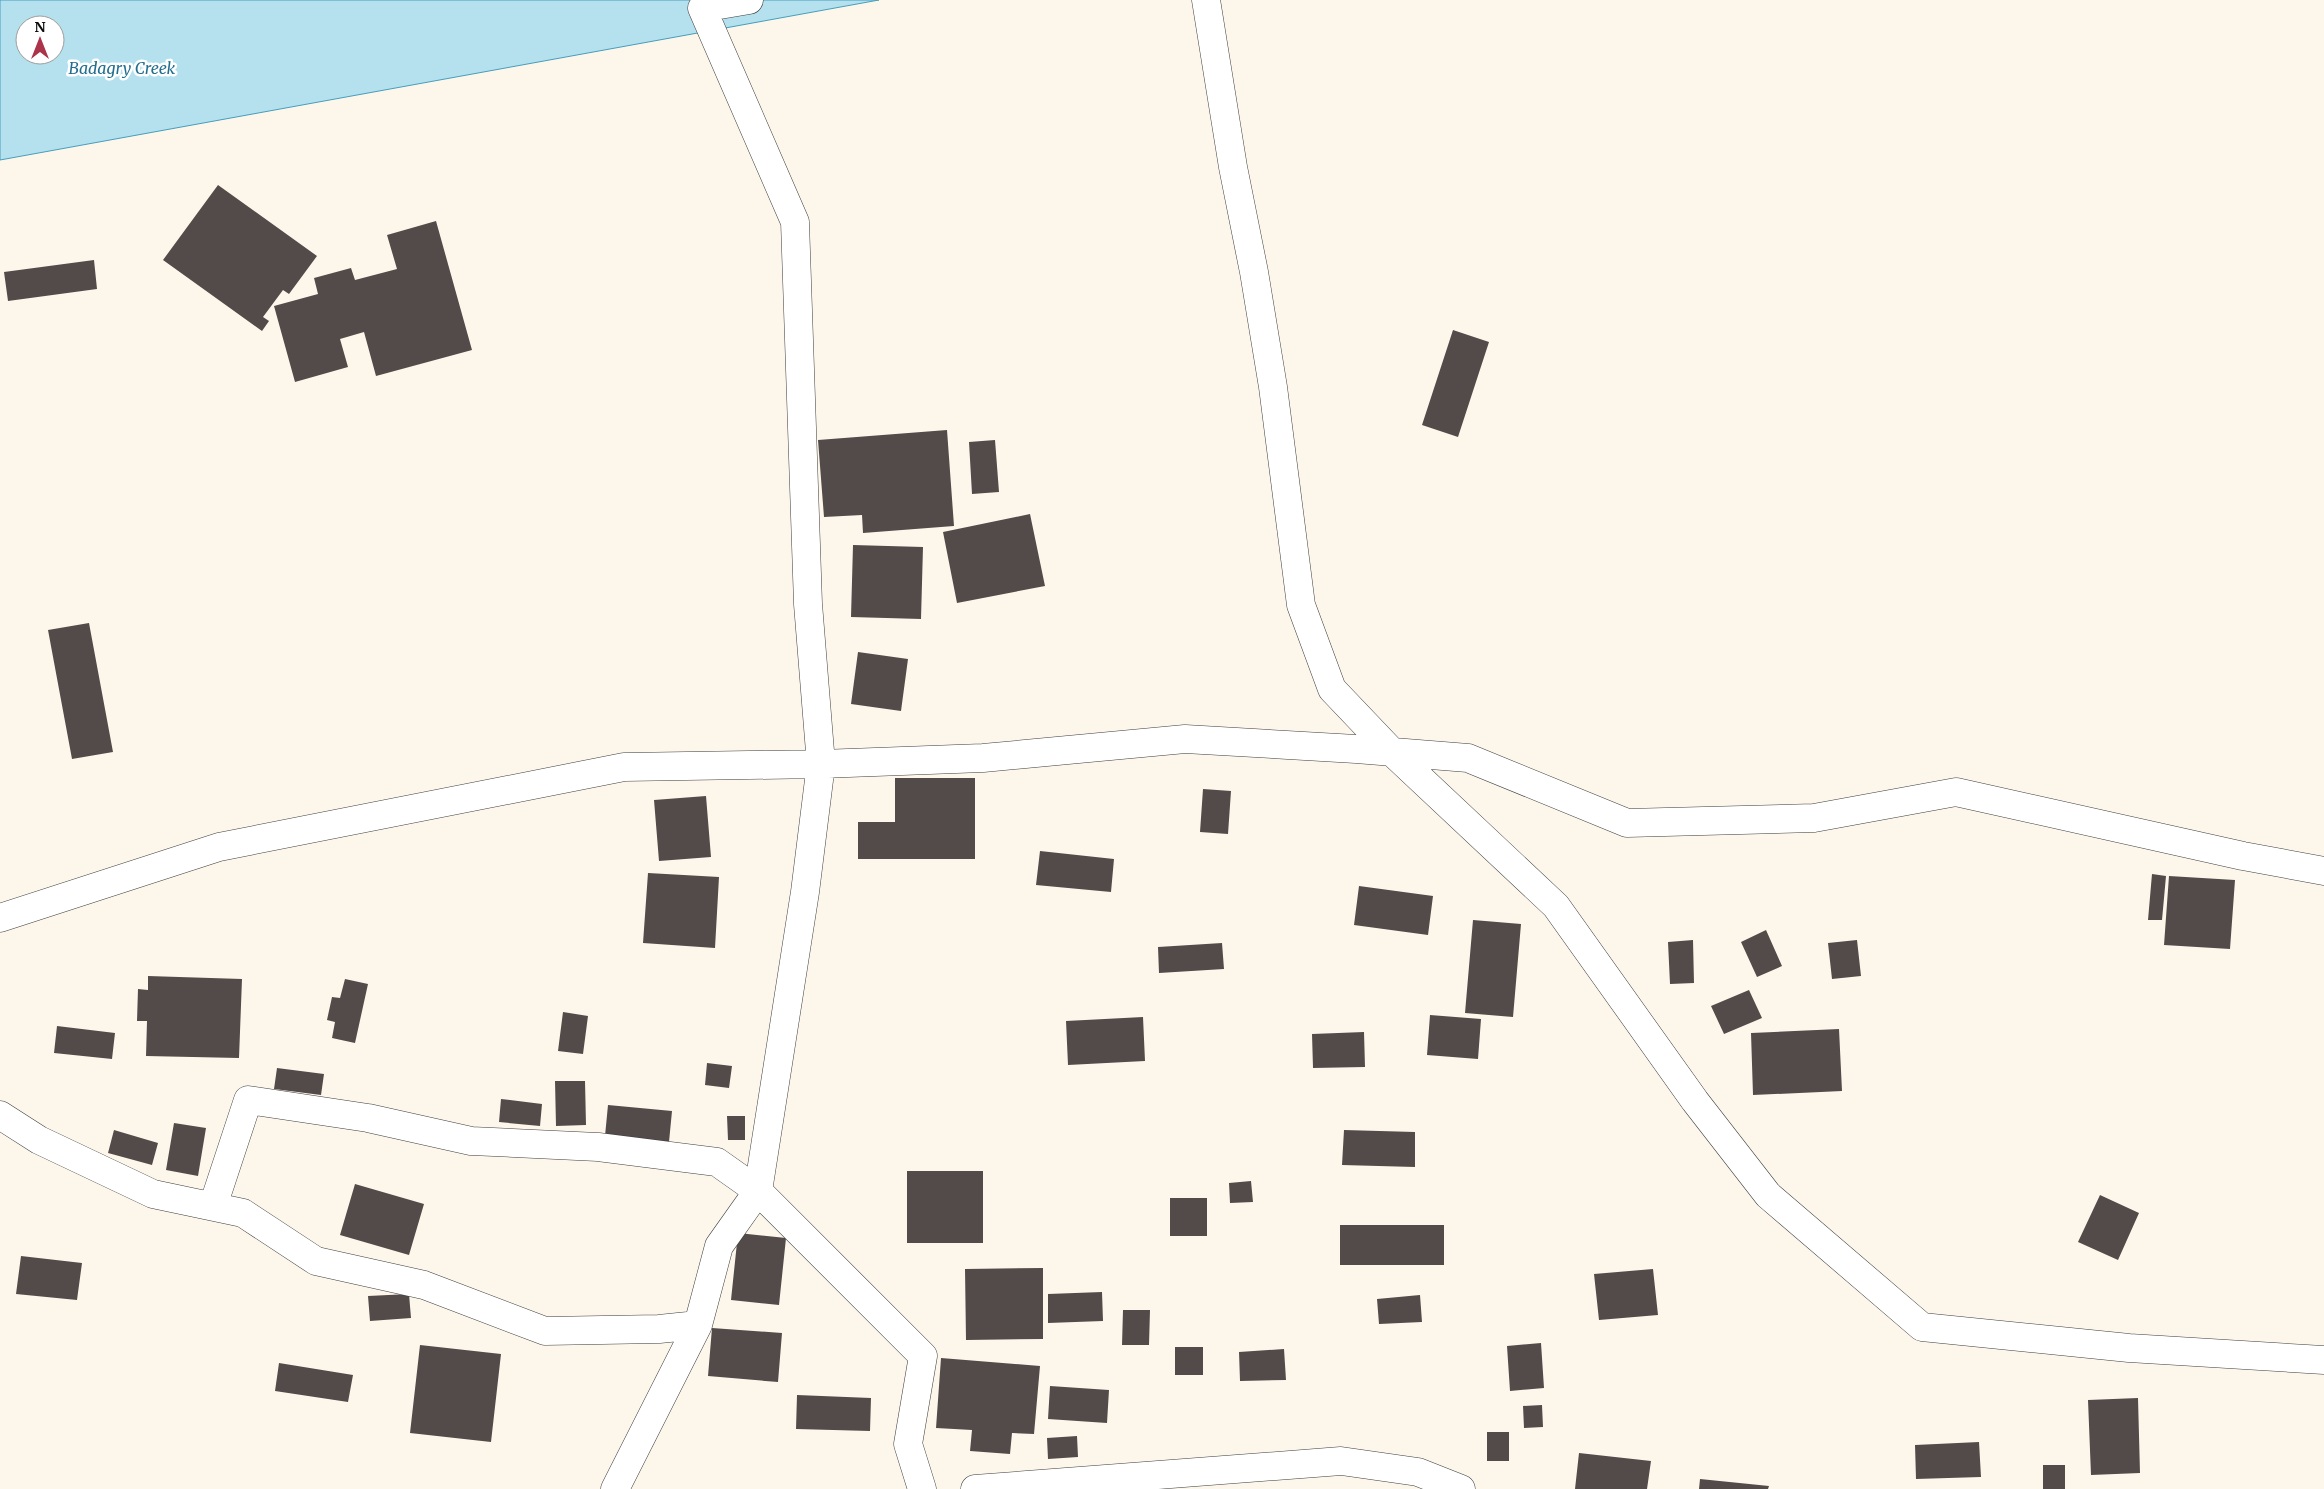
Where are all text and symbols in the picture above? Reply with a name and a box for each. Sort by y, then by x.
north arrow [15,15,65,65]
text: N [34,18,46,36]
water label: Badagry Creek [69,58,176,78]

